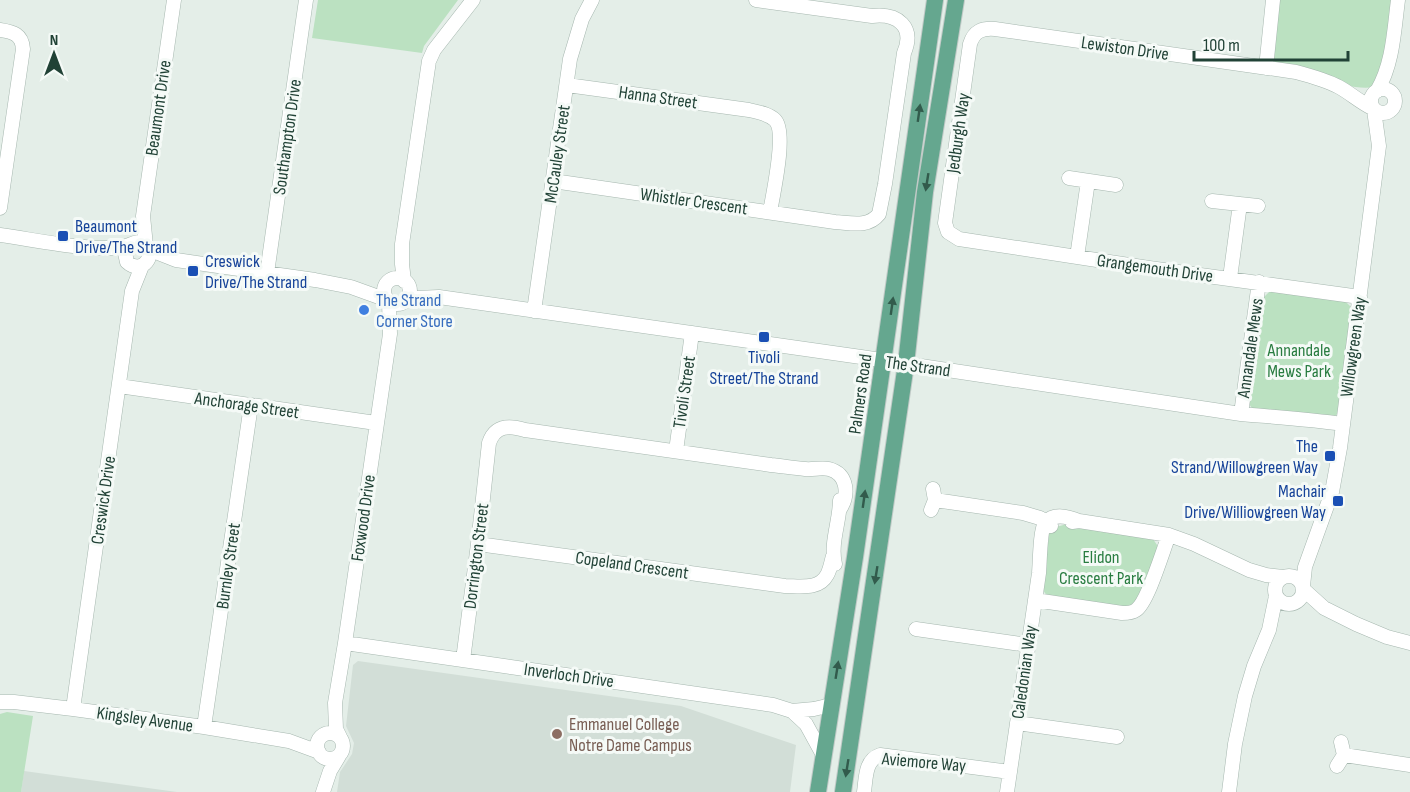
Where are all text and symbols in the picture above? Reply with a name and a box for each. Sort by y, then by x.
north arrow [24,24,84,84]
scale bar [1194,24,1348,62]
text: N [50,31,58,50]
street label: Lewiston Drive [1080,32,1170,65]
text: 100 m [1203,35,1240,56]
street label: Beaumont Drive [141,59,176,157]
street label: Southampton Drive [269,78,306,196]
street label: Hanna Street [617,82,699,113]
street label: Jedburgh Way [942,92,975,176]
street label: McCauley Street [540,103,575,205]
one-way arrow [915,103,924,122]
one-way arrow [922,173,931,192]
street label: Whistler Crescent [639,184,749,219]
place label: Beaumont Drive/The Strand [75,216,177,258]
marker: Beaumont Drive/The Strand [56,229,70,243]
street label: Grangemouth Drive [1096,250,1214,287]
place label: Creswick Drive/The Strand [205,251,307,293]
marker: Creswick Drive/The Strand [186,264,200,278]
place label: The Strand Corner Store [376,290,453,332]
one-way arrow [887,296,897,315]
street label: Willowgreen Way [1336,296,1371,399]
street label: Annandale Mews [1233,297,1268,400]
marker: The Strand Corner Store [357,303,371,317]
marker: Tivoli Street/The Strand [757,330,771,344]
park label: Annandale Mews Park [1266,340,1331,382]
place label: Tivoli Street/The Strand [710,347,818,389]
street label: The Strand [884,352,952,381]
street label: Palmers Road [844,353,877,435]
street label: Tivoli Street [669,354,700,430]
street label: Anchorage Street [192,388,301,423]
place label: The Strand/Willowgreen Way [1171,436,1318,478]
marker: The Strand/Willowgreen Way [1323,449,1337,463]
street label: Creswick Drive [87,455,120,546]
street label: Foxwood Drive [347,473,380,563]
place label: Machair Drive/Williowgreen Way [1184,481,1326,523]
one-way arrow [859,489,868,508]
marker: Machair Drive/Williowgreen Way [1331,494,1345,508]
street label: Dorrington Street [460,502,493,610]
street label: Burnley Street [212,521,245,610]
street label: Copeland Crescent [574,547,690,584]
park label: Elidon Crescent Park [1059,547,1143,589]
one-way arrow [871,565,880,584]
street label: Caledonian Way [1008,624,1041,720]
street label: Inverloch Drive [523,659,615,692]
one-way arrow [832,660,841,679]
street label: Kingsley Avenue [95,702,195,737]
place label: Emmanuel College Notre Dame Campus [569,714,692,756]
marker: Emmanuel College Notre Dame Campus [550,727,564,741]
street label: Aviemore Way [880,748,967,777]
one-way arrow [843,758,852,777]

